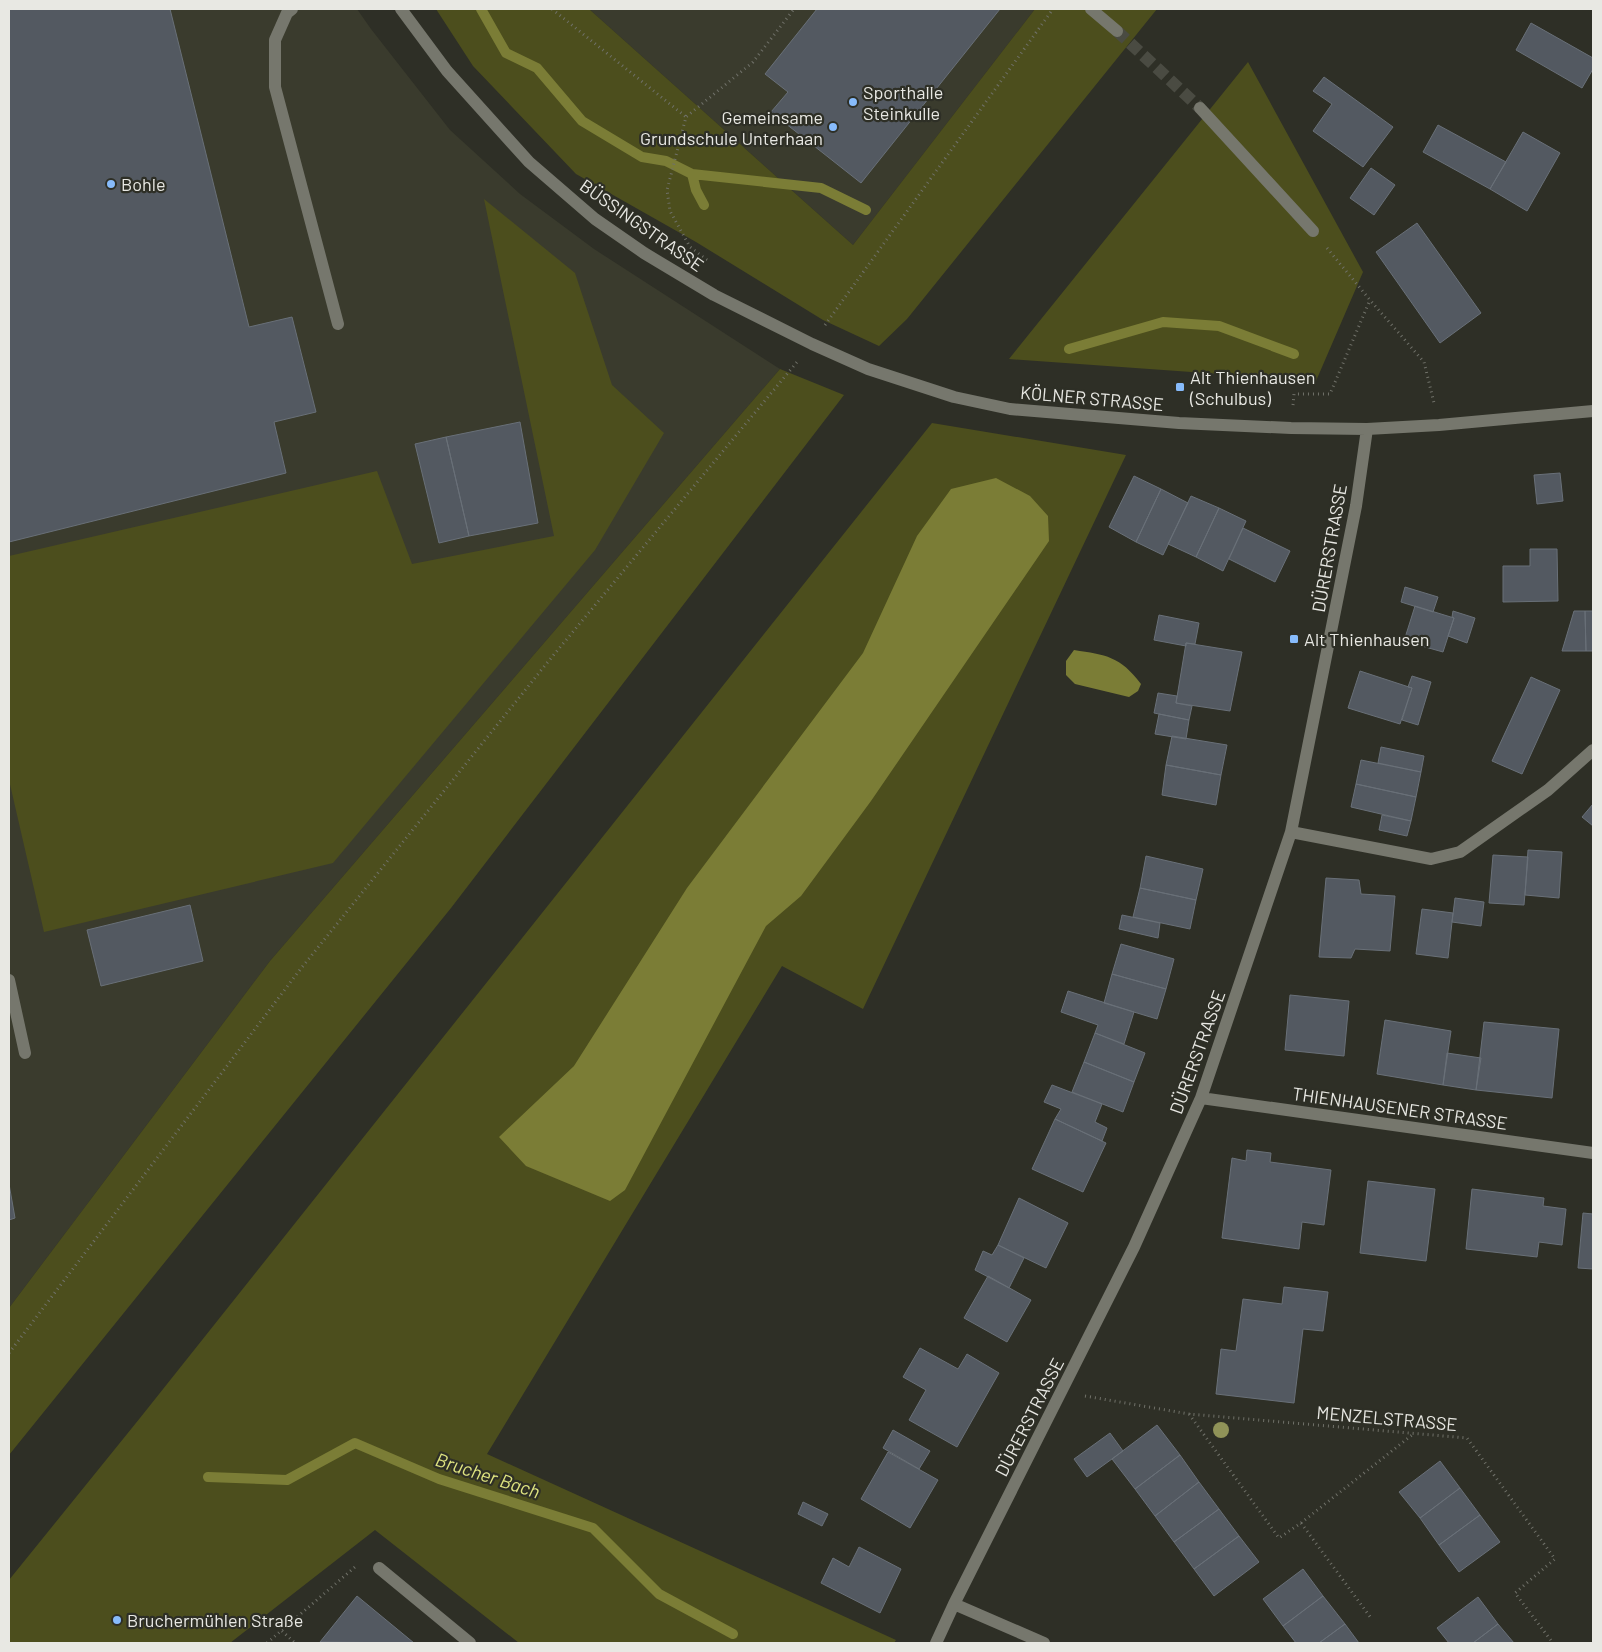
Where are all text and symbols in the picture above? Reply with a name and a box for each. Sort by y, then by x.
place label: Sporthalle Steinkulle [863,81,943,124]
marker: Sporthalle Steinkulle [847,96,859,108]
place label: Gemeinsame Grundschule Unterhaan [640,106,823,149]
marker: Gemeinsame Grundschule Unterhaan [827,121,839,133]
place label: Bohle [121,173,166,195]
street label: BÜSSINGSTRASSE [576,174,708,276]
marker: Bohle [105,178,117,190]
place label: Alt Thienhausen (Schulbus) [1189,366,1316,409]
street label: KÖLNER STRASSE [1019,381,1165,415]
marker: Alt Thienhausen (Schulbus) [1174,381,1186,393]
street label: DÜRERSTRASSE [1307,482,1351,614]
place label: Alt Thienhausen [1304,628,1430,650]
marker: Alt Thienhausen [1288,633,1300,645]
street label: DÜRERSTRASSE [1164,987,1230,1117]
street label: THIENHAUSENER STRASSE [1291,1082,1509,1134]
street label: DÜRERSTRASSE [990,1354,1068,1480]
street label: MENZELSTRASSE [1316,1401,1458,1435]
water label: Brucher Bach [433,1447,543,1503]
place label: Bruchermühlen Straße [127,1609,303,1631]
marker: Bruchermühlen Straße [111,1614,123,1626]

